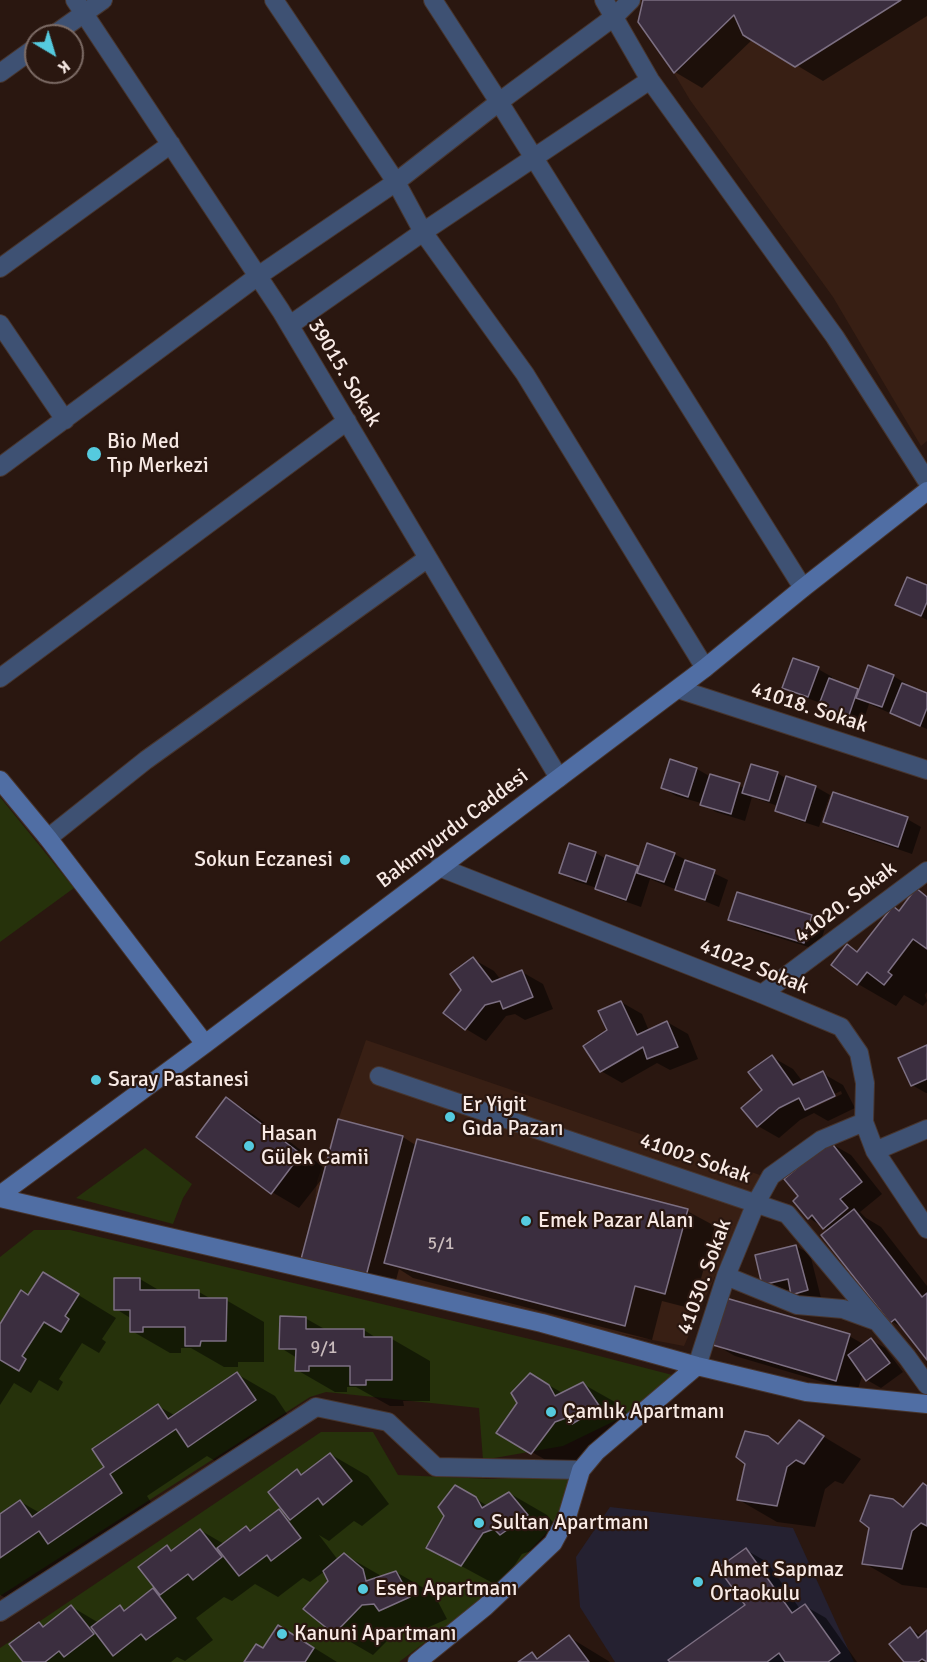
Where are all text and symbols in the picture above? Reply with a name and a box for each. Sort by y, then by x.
north arrow [24,24,84,84]
text: K [54,56,74,78]
street label: 39015. Sokak [302,315,386,431]
place label: Bio Med Tıp Merkezi [107,429,209,479]
marker: Bio Med Tıp Merkezi [85,445,103,463]
street label: 41018. Sokak [748,677,870,739]
street label: Bakımyurdu Caddesi [372,764,534,894]
place label: Sokun Eczanesi [194,847,333,873]
marker: Sokun Eczanesi [338,853,352,867]
street label: 41020. Sokak [790,856,902,950]
street label: 41022 Sokak [696,934,812,1000]
place label: Saray Pastanesi [108,1067,249,1093]
marker: Saray Pastanesi [89,1073,103,1087]
place label: Er Yigit Gıda Pazarı [462,1092,563,1142]
marker: Er Yigit Gıda Pazarı [443,1110,457,1124]
place label: Hasan Gülek Camii [261,1121,369,1171]
street label: 41002 Sokak [636,1128,754,1190]
marker: Hasan Gülek Camii [242,1139,256,1153]
place label: Emek Pazar Alanı [538,1208,693,1234]
marker: Emek Pazar Alanı [519,1214,533,1228]
street label: 41030. Sokak [672,1216,738,1338]
house number: 5/1 [427,1233,455,1255]
house number: 9/1 [310,1337,338,1359]
place label: Çamlık Apartmanı [563,1399,724,1425]
marker: Çamlık Apartmanı [544,1405,558,1419]
place label: Sultan Apartmanı [491,1510,649,1536]
marker: Sultan Apartmanı [472,1516,486,1530]
place label: Ahmet Sapmaz Ortaokulu [710,1557,844,1607]
marker: Ahmet Sapmaz Ortaokulu [691,1575,705,1589]
place label: Esen Apartmanı [375,1576,517,1602]
marker: Esen Apartmanı [356,1582,370,1596]
place label: Kanuni Apartmanı [294,1621,457,1647]
marker: Kanuni Apartmanı [275,1627,289,1641]

